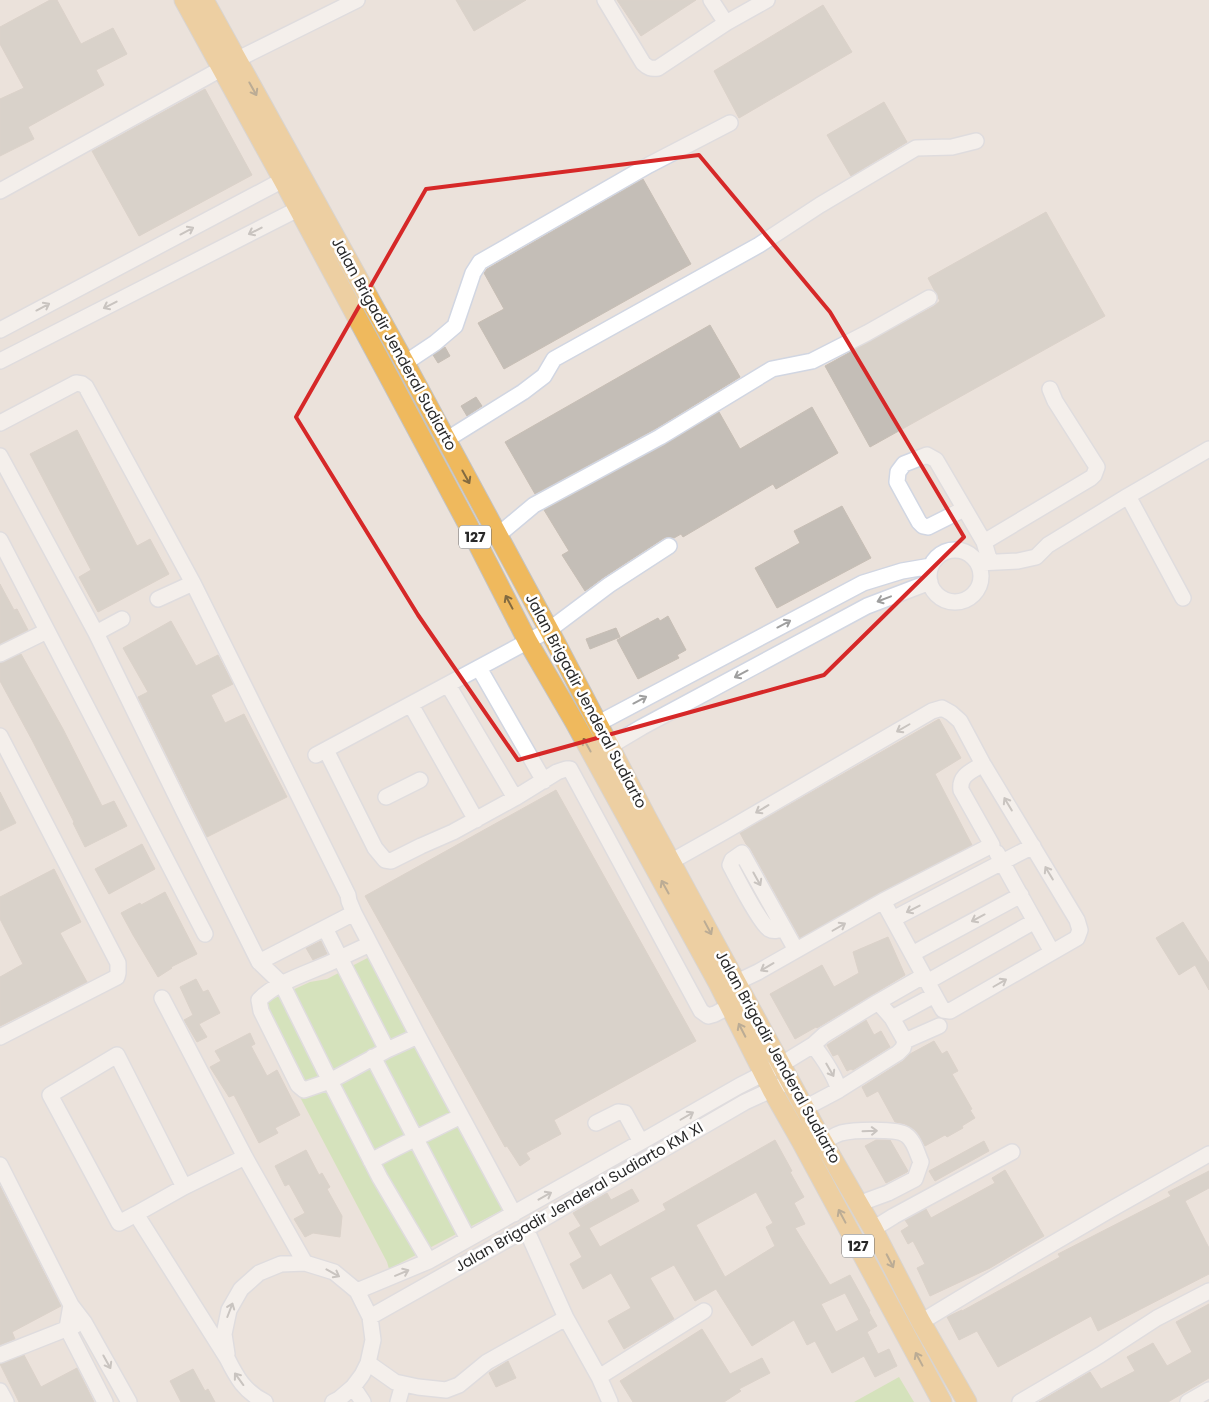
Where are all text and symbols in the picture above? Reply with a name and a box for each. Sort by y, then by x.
one-way arrow [248,81,258,95]
one-way arrow [179,226,194,236]
one-way arrow [248,227,263,236]
street label: Jalan Brigadir Jenderal Sudiarto [327,234,462,454]
one-way arrow [103,301,118,310]
one-way arrow [35,302,50,312]
one-way arrow [461,469,471,484]
road number: 127 [459,526,491,548]
street label: Jalan Brigadir Jenderal Sudiarto [521,590,652,812]
one-way arrow [504,595,513,610]
one-way arrow [877,595,893,604]
one-way arrow [776,619,790,629]
one-way arrow [733,669,748,679]
one-way arrow [632,695,647,704]
one-way arrow [896,723,910,733]
one-way arrow [581,738,591,752]
one-way arrow [1002,798,1012,812]
one-way arrow [756,805,770,815]
one-way arrow [1044,867,1054,881]
one-way arrow [752,871,762,886]
one-way arrow [660,880,670,895]
one-way arrow [905,904,920,914]
one-way arrow [971,914,986,924]
one-way arrow [703,921,713,936]
one-way arrow [831,921,845,931]
street label: Jalan Brigadir Jenderal Sudiarto [711,947,846,1167]
one-way arrow [760,962,774,972]
one-way arrow [992,977,1006,987]
one-way arrow [737,1023,746,1038]
one-way arrow [825,1062,835,1076]
one-way arrow [679,1110,693,1120]
street label: Jalan Brigadir Jenderal Sudiarto KM XI [451,1117,707,1277]
one-way arrow [861,1126,877,1135]
one-way arrow [538,1191,553,1201]
one-way arrow [837,1209,846,1224]
road number: 127 [842,1234,874,1258]
one-way arrow [886,1253,895,1268]
one-way arrow [394,1267,409,1277]
one-way arrow [326,1268,341,1278]
one-way arrow [226,1303,235,1318]
one-way arrow [913,1353,923,1367]
one-way arrow [102,1354,112,1369]
one-way arrow [234,1372,244,1386]

